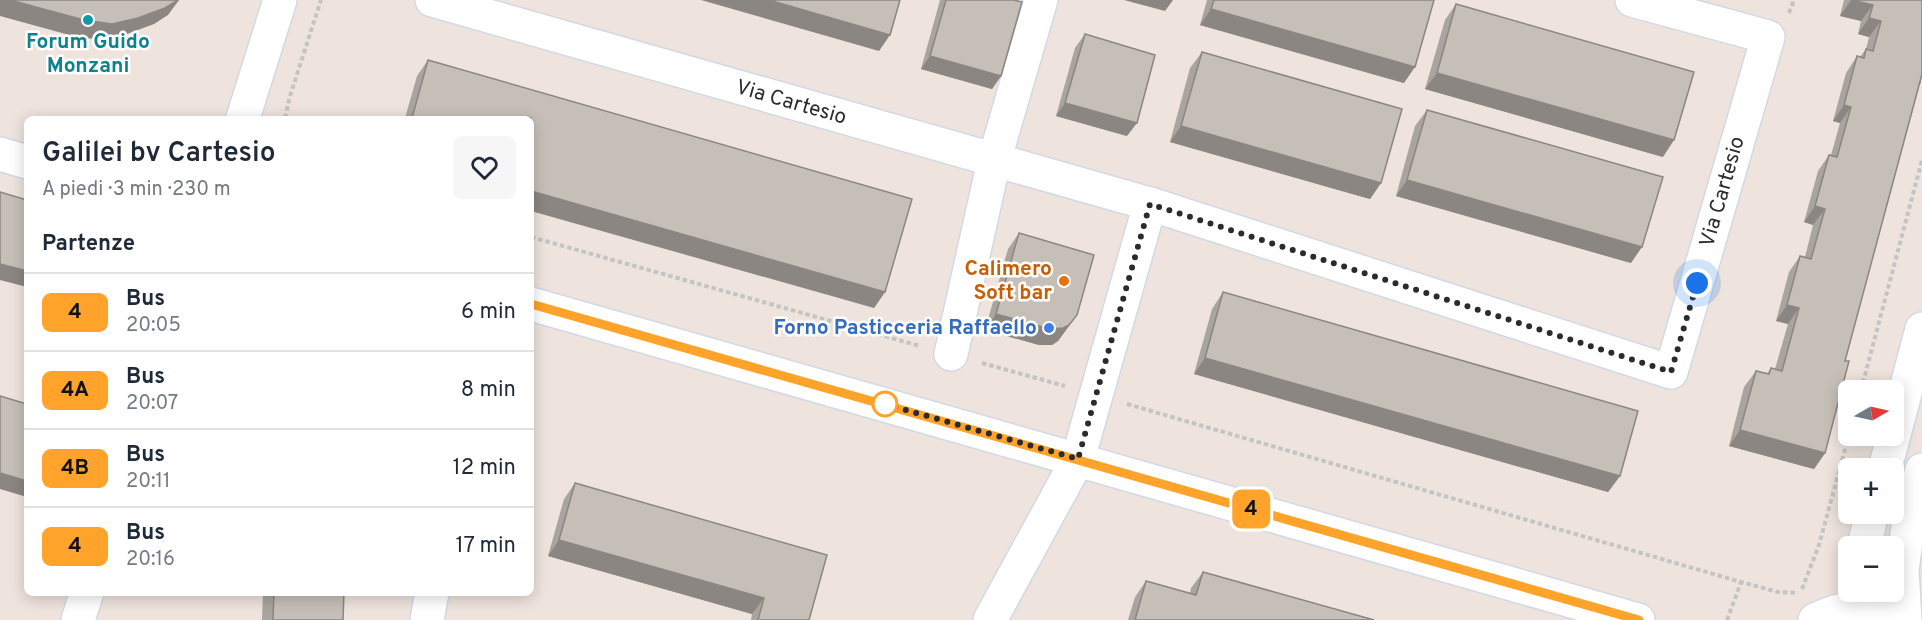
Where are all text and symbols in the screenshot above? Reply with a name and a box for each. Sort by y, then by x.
marker: Forum Guido Monzani [81,13,95,27]
place label: Forum Guido Monzani [26,29,150,80]
street label: Via Cartesio [732,74,850,132]
street label: Via Cartesio [1694,133,1752,251]
text: Galilei bv Cartesio [42,136,276,172]
button: heart [453,136,516,199]
text: A piedi · 3 min · 230 m [42,177,231,203]
text: Partenze [42,231,135,258]
place label: Calimero Soft bar [964,256,1052,307]
your location [1682,268,1712,298]
marker: Calimero Soft bar [1057,274,1071,288]
text: Bus [126,286,165,313]
text: 4 [68,299,82,326]
text: 6 min [461,299,516,326]
text: 20:05 [126,313,181,339]
place label: Forno Pasticceria Raffaello [774,315,1037,342]
marker: Forno Pasticceria Raffaello [1042,321,1056,335]
text: Bus [126,364,165,391]
text: 4A [61,377,89,404]
text: 8 min [461,377,516,404]
north arrow [1838,380,1904,446]
map controls [1838,380,1904,602]
text: 20:07 [126,391,178,417]
unlabelled marker [872,391,898,417]
text: Bus [126,442,165,469]
text: 4B [61,455,89,482]
text: 12 min [453,455,516,482]
button: + [1838,458,1904,524]
text: 20:11 [126,469,171,495]
line badge: 4 [1232,490,1270,528]
text: 4 [1244,496,1258,523]
text: Bus [126,520,165,547]
text: 4 [68,533,82,560]
text: 17 min [456,533,516,560]
button: − [1838,536,1904,602]
text: 20:16 [126,547,175,573]

